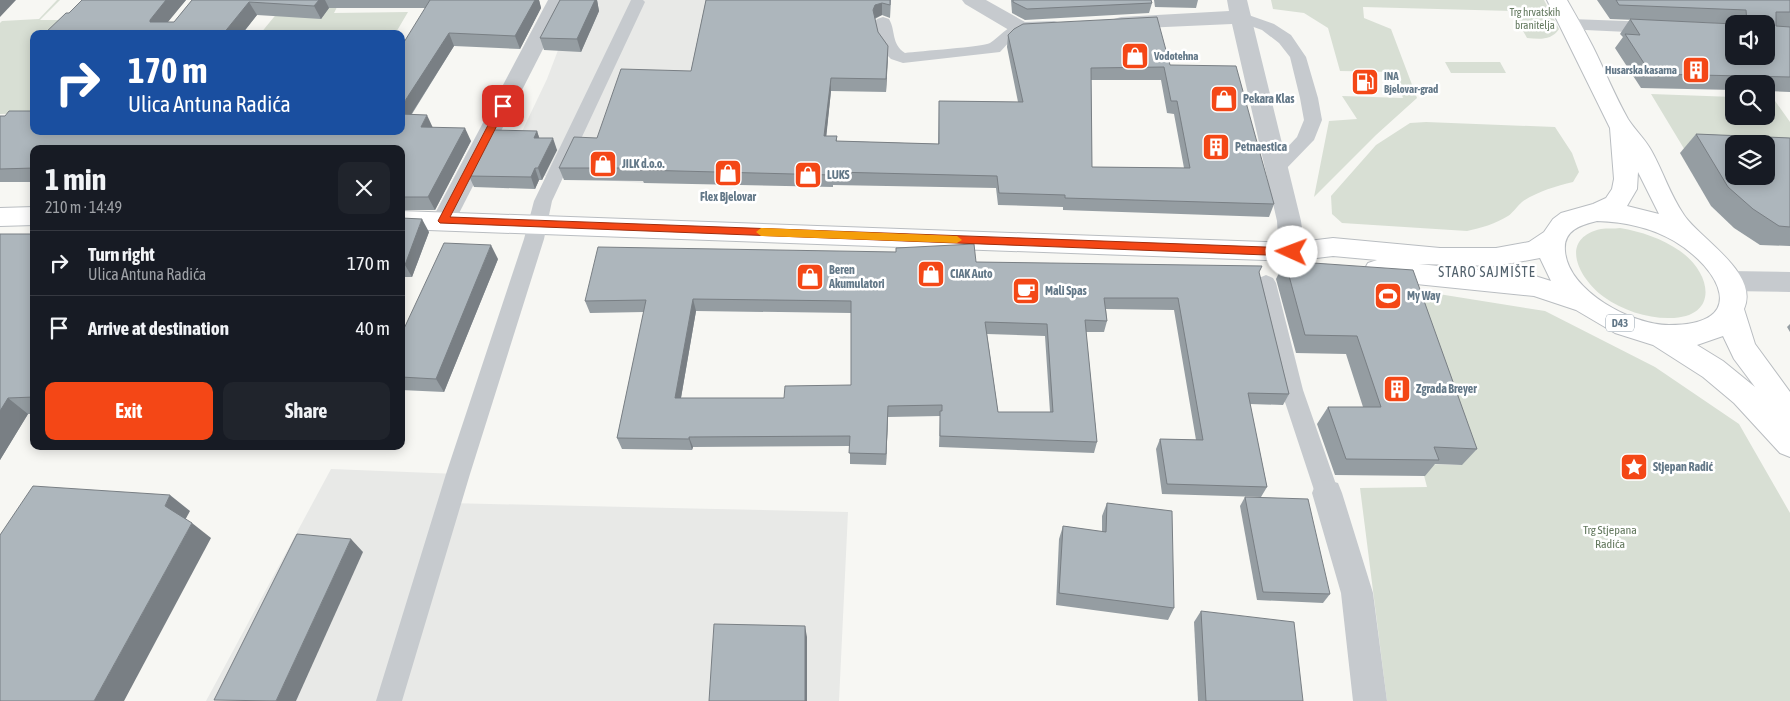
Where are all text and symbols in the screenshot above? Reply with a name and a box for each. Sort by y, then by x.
park label: Trg hrvatskih branitelja [1510,6,1560,31]
map controls [1725,15,1775,185]
button: sound [1725,15,1775,65]
shop icon: Vodotehna [1120,41,1150,71]
icon: right [45,50,110,115]
text: 170 m [128,50,207,90]
place label: Vodotehna [1153,50,1198,62]
building icon: Husarska kasarna [1681,55,1711,85]
place label: Husarska kasarna [1605,64,1677,76]
fuel station icon: INA Bjelovar-grad [1350,67,1380,97]
place label: INA Bjelovar-grad [1384,70,1438,95]
button: search [1725,75,1775,125]
shop icon: Pekara Klas [1209,84,1239,114]
pin [482,85,524,127]
text: Ulica Antuna Radića [128,91,291,117]
icon: arrive [489,92,517,120]
place label: Pekara Klas [1243,92,1295,106]
building icon: Petnaestica [1201,132,1231,162]
button: layers [1725,135,1775,185]
place label: Petnaestica [1235,140,1287,154]
shop icon: JILK d.o.o. [588,149,618,179]
place label: JILK d.o.o. [621,157,664,171]
shop icon: Flex Bjelovar [713,158,743,188]
shop icon: LUKS [793,160,823,190]
text: 1 min [45,162,106,196]
button: close [338,162,390,214]
place label: LUKS [827,168,850,182]
place label: Flex Bjelovar [700,190,757,204]
text: 210 m · 14:49 [45,198,122,216]
position arrow [1265,225,1317,277]
text: Turn right [88,243,155,265]
icon: right [45,249,73,277]
text: 170 m [347,252,390,274]
shop icon: CIAK Auto [916,259,946,289]
shop icon: Beren Akumulatori [795,262,825,292]
place label: Beren Akumulatori [828,263,885,291]
district label: STARO SAJMIŠTE [1438,264,1536,280]
text: Ulica Antuna Radića [88,265,206,283]
place label: CIAK Auto [950,267,993,281]
cafe icon: Mali Spas [1011,276,1041,306]
sports icon: My Way [1373,281,1403,311]
place label: Mali Spas [1045,284,1088,298]
place label: My Way [1407,289,1441,303]
icon: arrive [45,314,73,342]
road number: D43 [1606,314,1634,332]
text: Arrive at destination [88,317,229,339]
text: 40 m [356,317,390,339]
building icon: Zgrada Breyer [1382,374,1412,404]
button: Exit [45,382,213,440]
button: Share [223,382,390,440]
place label: Zgrada Breyer [1416,382,1477,396]
place icon: Stjepan Radić [1619,452,1649,482]
place label: Stjepan Radić [1653,460,1713,474]
park label: Trg Stjepana Radića [1583,523,1637,551]

